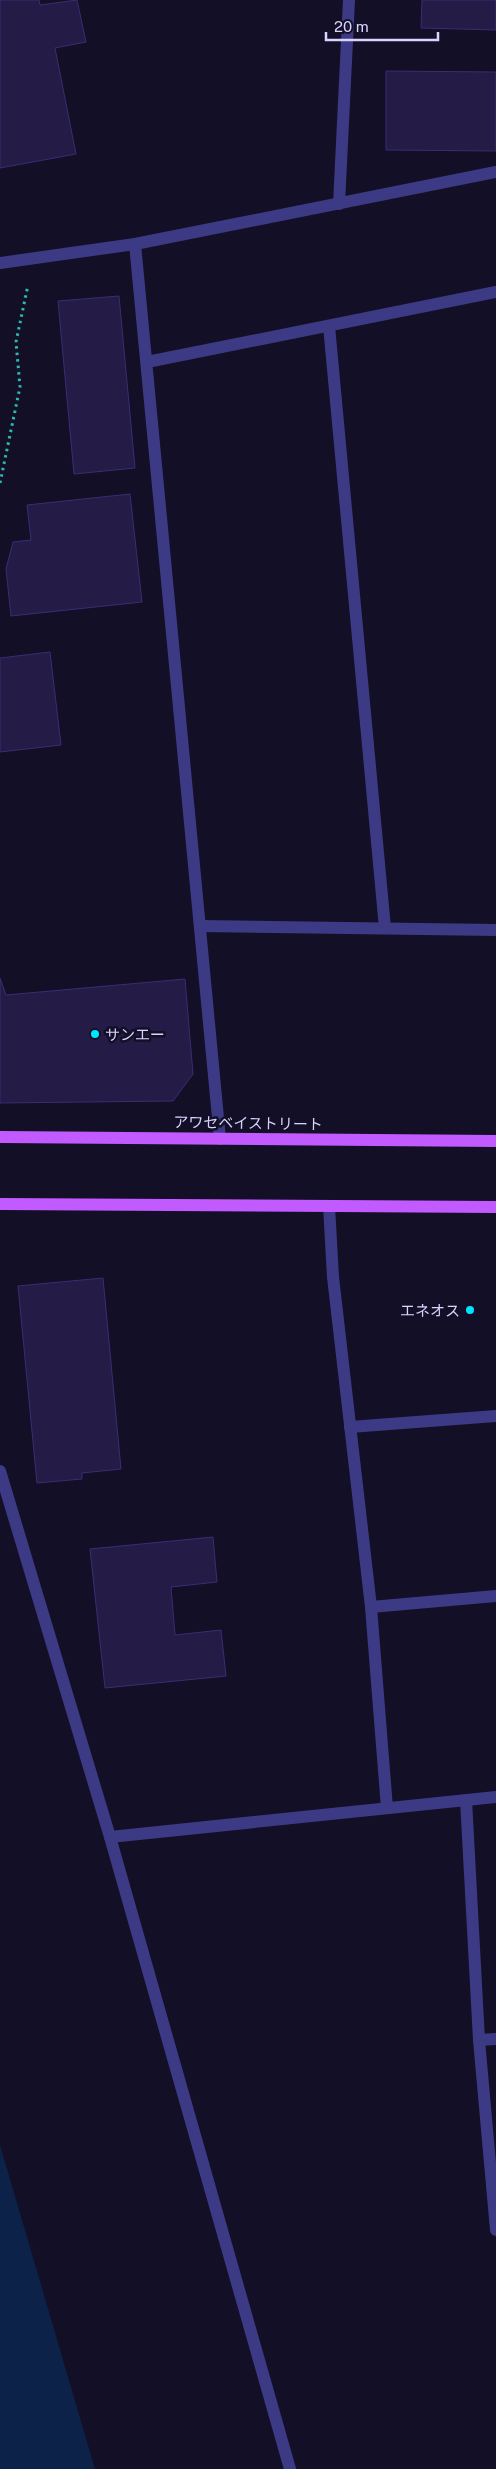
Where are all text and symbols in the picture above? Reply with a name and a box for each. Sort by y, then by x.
scale bar [326,10,438,42]
text: 20 m [334,18,369,35]
place label: サンエー [105,1026,165,1043]
marker: サンエー [89,1028,101,1040]
street label: アワセベイストリート [173,1113,323,1133]
place label: エネオス [400,1302,460,1319]
marker: エネオス [464,1304,476,1316]

